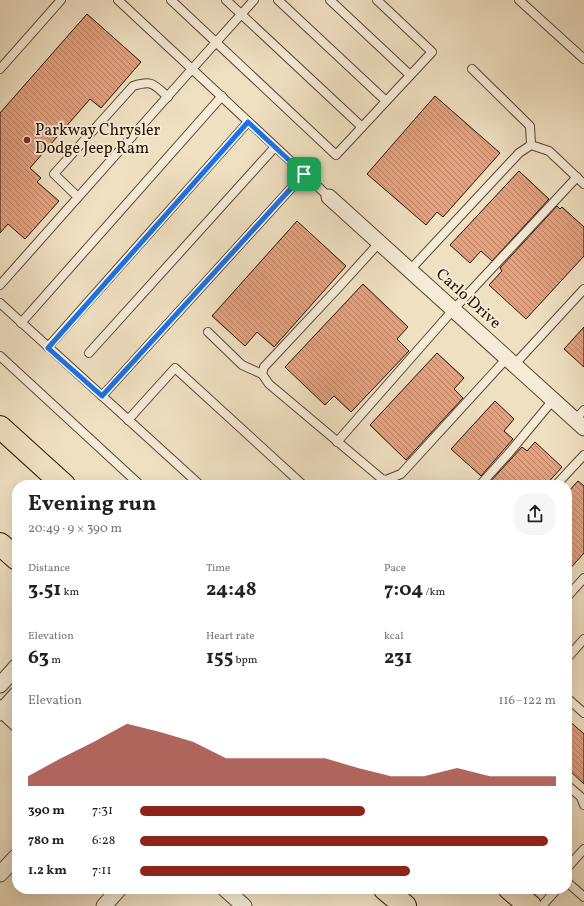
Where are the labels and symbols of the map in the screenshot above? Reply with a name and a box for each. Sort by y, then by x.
place label: Parkway Chrysler Dodge Jeep Ram [35,120,160,160]
marker: Parkway Chrysler Dodge Jeep Ram [22,135,32,145]
pin [287,157,321,191]
street label: Carlo Drive [431,264,505,334]

